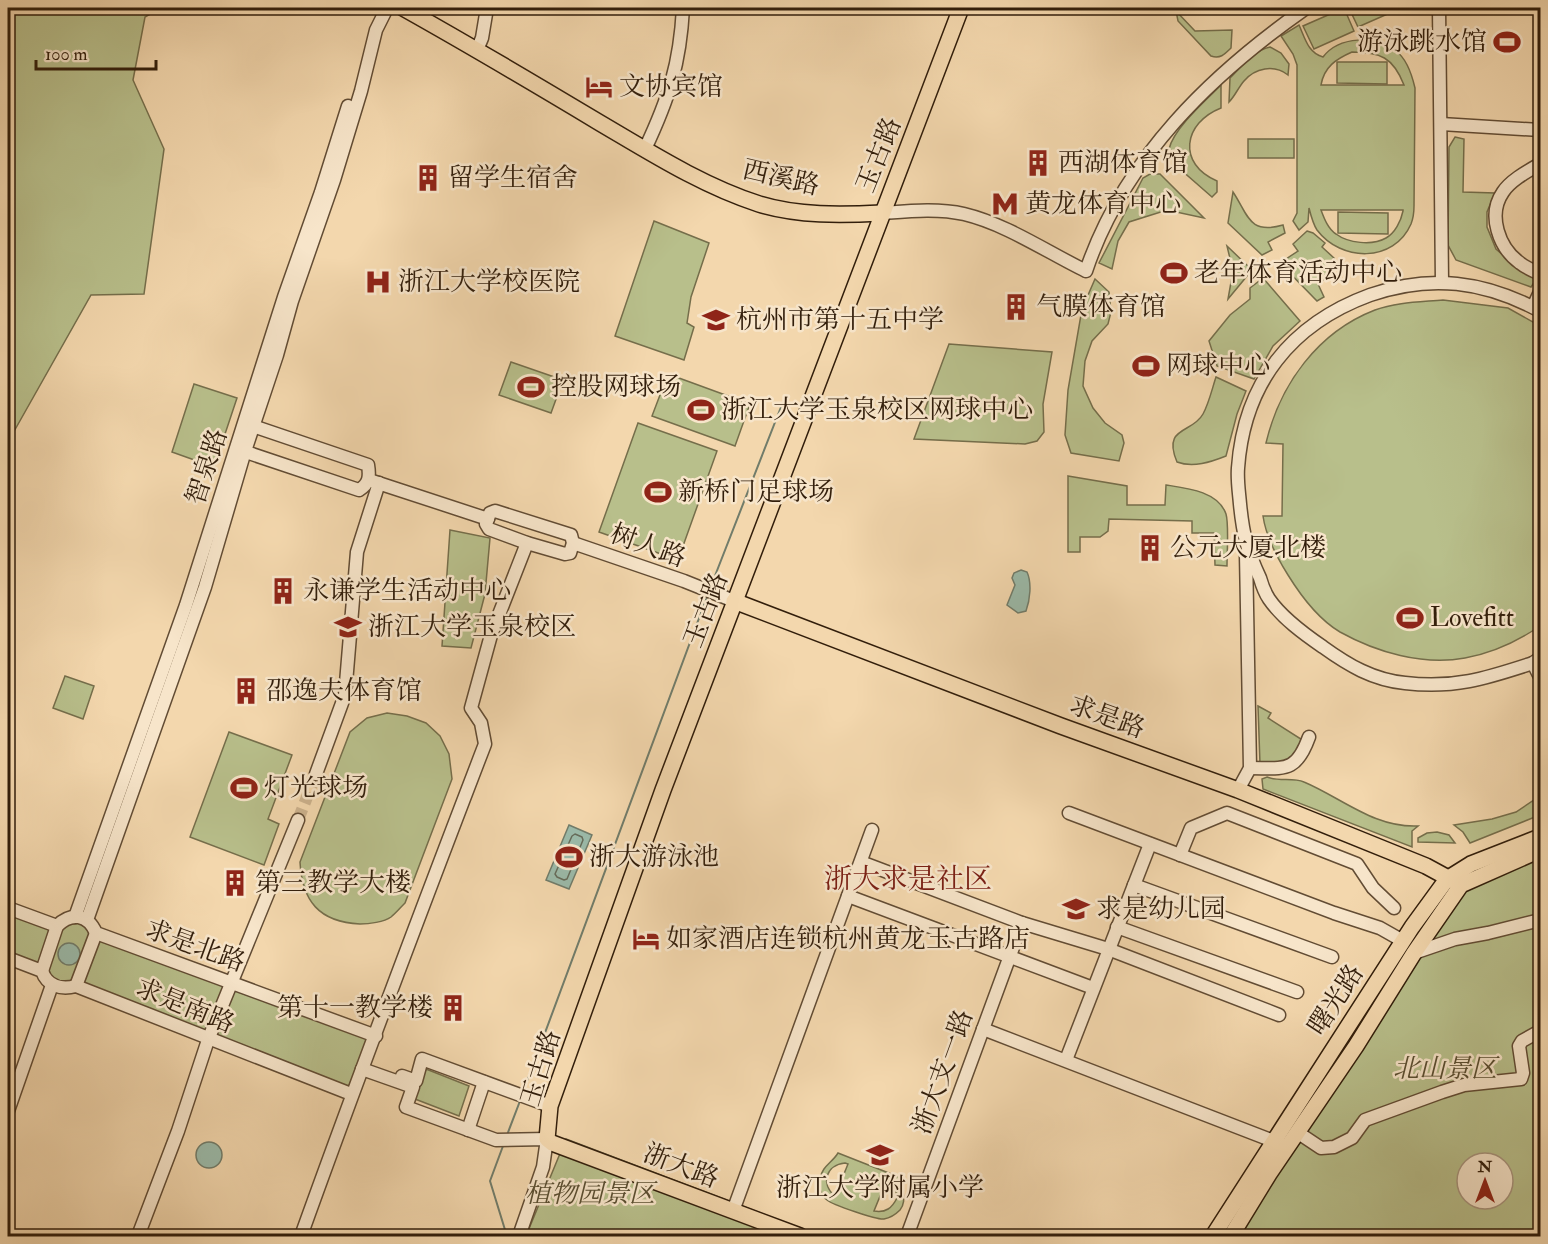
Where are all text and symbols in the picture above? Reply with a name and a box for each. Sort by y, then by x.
place label: 游泳跳水馆 [1357,26,1487,58]
sports icon: 游泳跳水馆 [1492,27,1522,57]
scale bar [36,33,156,71]
text: 100 m [45,43,88,66]
place label: 文协宾馆 [619,71,723,103]
hotel icon: 文协宾馆 [584,72,614,102]
street label: 玉古路 [850,113,908,197]
place label: 西湖体育馆 [1058,147,1188,179]
building icon: 西湖体育馆 [1023,148,1053,178]
street label: 西溪路 [739,154,823,202]
place label: 留学生宿舍 [448,162,578,194]
building icon: 留学生宿舍 [413,163,443,193]
place label: 黄龙体育中心 [1025,188,1181,220]
metro station icon: 黄龙体育中心 [990,189,1020,219]
place label: 老年体育活动中心 [1194,257,1402,289]
sports icon: 老年体育活动中心 [1159,258,1189,288]
place label: 浙江大学校医院 [398,266,580,298]
hospital icon: 浙江大学校医院 [363,267,393,297]
place label: 气膜体育馆 [1036,291,1166,323]
building icon: 气膜体育馆 [1001,292,1031,322]
place label: 杭州市第十五中学 [736,304,944,336]
school or university icon: 杭州市第十五中学 [701,305,731,335]
place label: 网球中心 [1166,350,1270,382]
sports icon: 网球中心 [1131,351,1161,381]
place label: 控股网球场 [551,371,681,403]
sports icon: 控股网球场 [516,372,546,402]
place label: 浙江大学玉泉校区网球中心 [721,394,1033,426]
sports icon: 浙江大学玉泉校区网球中心 [686,395,716,425]
street label: 智泉路 [180,425,234,509]
place label: 新桥门足球场 [678,476,834,508]
sports icon: 新桥门足球场 [643,477,673,507]
street label: 树人路 [606,518,690,574]
place label: 公元大厦北楼 [1170,532,1326,564]
building icon: 公元大厦北楼 [1135,533,1165,563]
street label: 玉古路 [677,568,735,652]
place label: 永谦学生活动中心 [303,575,511,607]
building icon: 永谦学生活动中心 [268,576,298,606]
place label: Lovefitt [1430,602,1514,634]
sports icon: Lovefitt [1395,603,1425,633]
place label: 浙江大学玉泉校区 [368,611,576,643]
school or university icon: 浙江大学玉泉校区 [333,612,363,642]
place label: 邵逸夫体育馆 [266,675,422,707]
building icon: 邵逸夫体育馆 [231,676,261,706]
street label: 求是路 [1065,689,1149,745]
place label: 灯光球场 [264,772,368,804]
sports icon: 灯光球场 [229,773,259,803]
place label: 浙大游泳池 [589,841,719,873]
sports icon: 浙大游泳池 [554,842,584,872]
district label: 浙大求是社区 [824,862,992,897]
place label: 第三教学大楼 [255,867,411,899]
building icon: 第三教学大楼 [220,868,250,898]
place label: 求是幼儿园 [1096,893,1226,925]
school or university icon: 求是幼儿园 [1061,894,1091,924]
street label: 求是北路 [141,913,249,979]
place label: 如家酒店连锁杭州黄龙玉古路店 [666,923,1030,955]
hotel icon: 如家酒店连锁杭州黄龙玉古路店 [631,924,661,954]
street label: 曙光路 [1301,959,1371,1041]
street label: 求是南路 [131,972,239,1040]
place label: 第十一教学楼 [277,992,433,1024]
building icon: 第十一教学楼 [438,993,468,1023]
street label: 浙大支一路 [906,1005,980,1139]
street label: 玉古路 [514,1026,568,1110]
park label: 北山景区 [1393,1053,1500,1085]
street label: 浙大路 [639,1137,723,1195]
school or university icon: 浙江大学附属小学 [865,1140,895,1170]
north arrow [1455,1151,1515,1211]
text: N [1477,1157,1493,1177]
place label: 浙江大学附属小学 [776,1172,984,1204]
park label: 植物园景区 [525,1178,658,1210]

